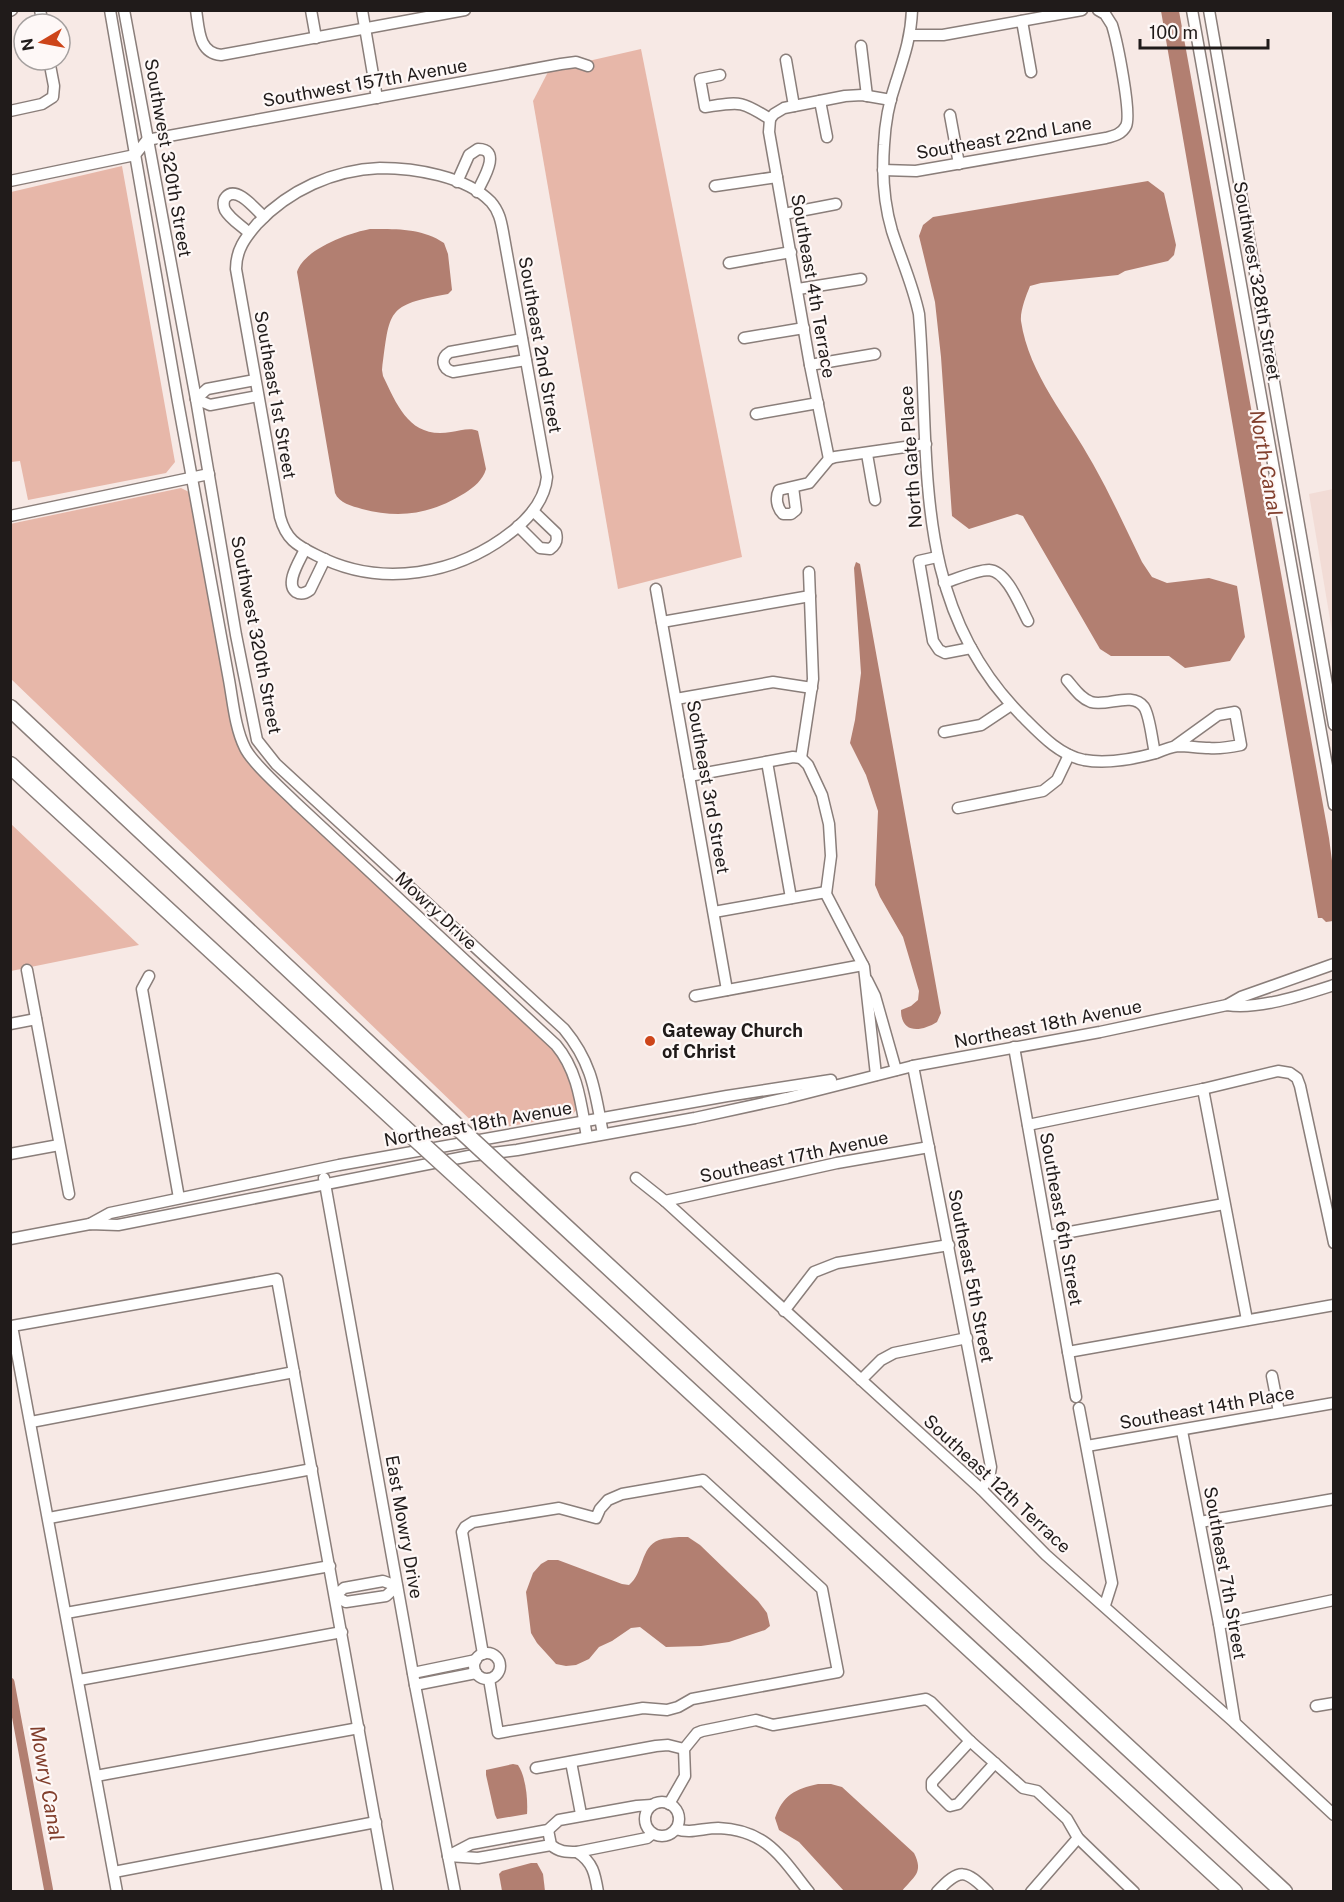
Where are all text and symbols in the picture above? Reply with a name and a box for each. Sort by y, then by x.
north arrow [12,12,72,72]
scale bar [1140,12,1268,50]
text: 100 m [1149,22,1198,43]
text: N [17,37,38,52]
street label: Southwest 157th Avenue [261,54,469,111]
street label: Southwest 320th Street [141,57,196,259]
street label: Southeast 22nd Lane [915,112,1093,163]
street label: Southwest 328th Street [1230,180,1285,382]
street label: Southeast 4th Terrace [787,192,840,380]
street label: Southeast 2nd Street [515,255,566,435]
street label: Southeast 1st Street [250,309,301,481]
street label: North Gate Place [895,385,926,529]
water label: North Canal [1245,408,1287,518]
street label: Southwest 320th Street [227,534,286,736]
street label: Southeast 3rd Street [683,698,734,875]
street label: Mowry Drive [391,867,482,954]
street label: Northeast 18th Avenue [952,995,1143,1052]
place label: Gateway Church of Christ [662,1020,803,1062]
marker: Gateway Church of Christ [643,1034,657,1048]
street label: Northeast 18th Avenue [382,1097,574,1150]
street label: Southeast 17th Avenue [698,1126,890,1187]
street label: Southeast 6th Street [1036,1131,1087,1307]
street label: Southeast 5th Street [944,1187,999,1364]
street label: Southeast 14th Place [1118,1382,1296,1433]
street label: Southeast 12th Terrace [919,1410,1075,1557]
street label: East Mowry Drive [382,1453,427,1600]
street label: Southeast 7th Street [1200,1485,1251,1661]
water label: Mowry Canal [25,1723,69,1843]

